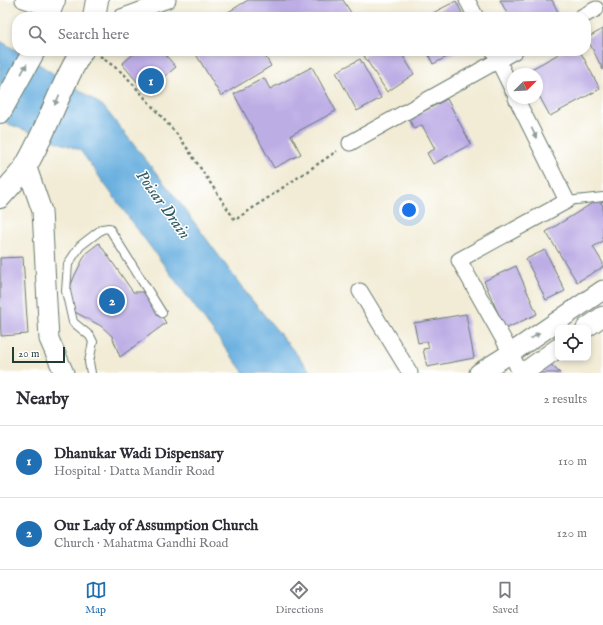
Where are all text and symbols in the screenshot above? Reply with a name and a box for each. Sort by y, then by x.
search box [12,12,591,56]
icon: search [26,23,48,45]
text: Search here [58,25,129,44]
one-way arrow [20,63,27,75]
pin: 1 [138,66,164,96]
north arrow [507,68,543,104]
one-way arrow [54,94,60,106]
one-way arrow [530,127,537,139]
water label: Poisar Drain [131,166,195,244]
your location [399,200,419,220]
pin: 2 [99,286,125,316]
map controls [555,325,591,361]
button: locate [555,325,591,361]
one-way arrow [529,333,541,340]
scale bar [12,345,65,364]
text: 20 m [18,347,39,361]
text: Nearby [16,389,69,410]
text: 2 results [543,391,587,408]
text: Dhanukar Wadi Dispensary [54,444,224,463]
text: 1 [27,453,31,470]
text: 110 m [558,453,587,470]
text: Hospital · Datta Mandir Road [54,463,215,480]
text: Our Lady of Assumption Church [54,516,258,535]
text: 2 [26,525,32,542]
text: 120 m [557,525,587,542]
text: Church · Mahatma Gandhi Road [54,535,228,552]
tab: Map [85,579,107,617]
tab: Directions [276,579,323,617]
tab: Saved [492,579,518,617]

